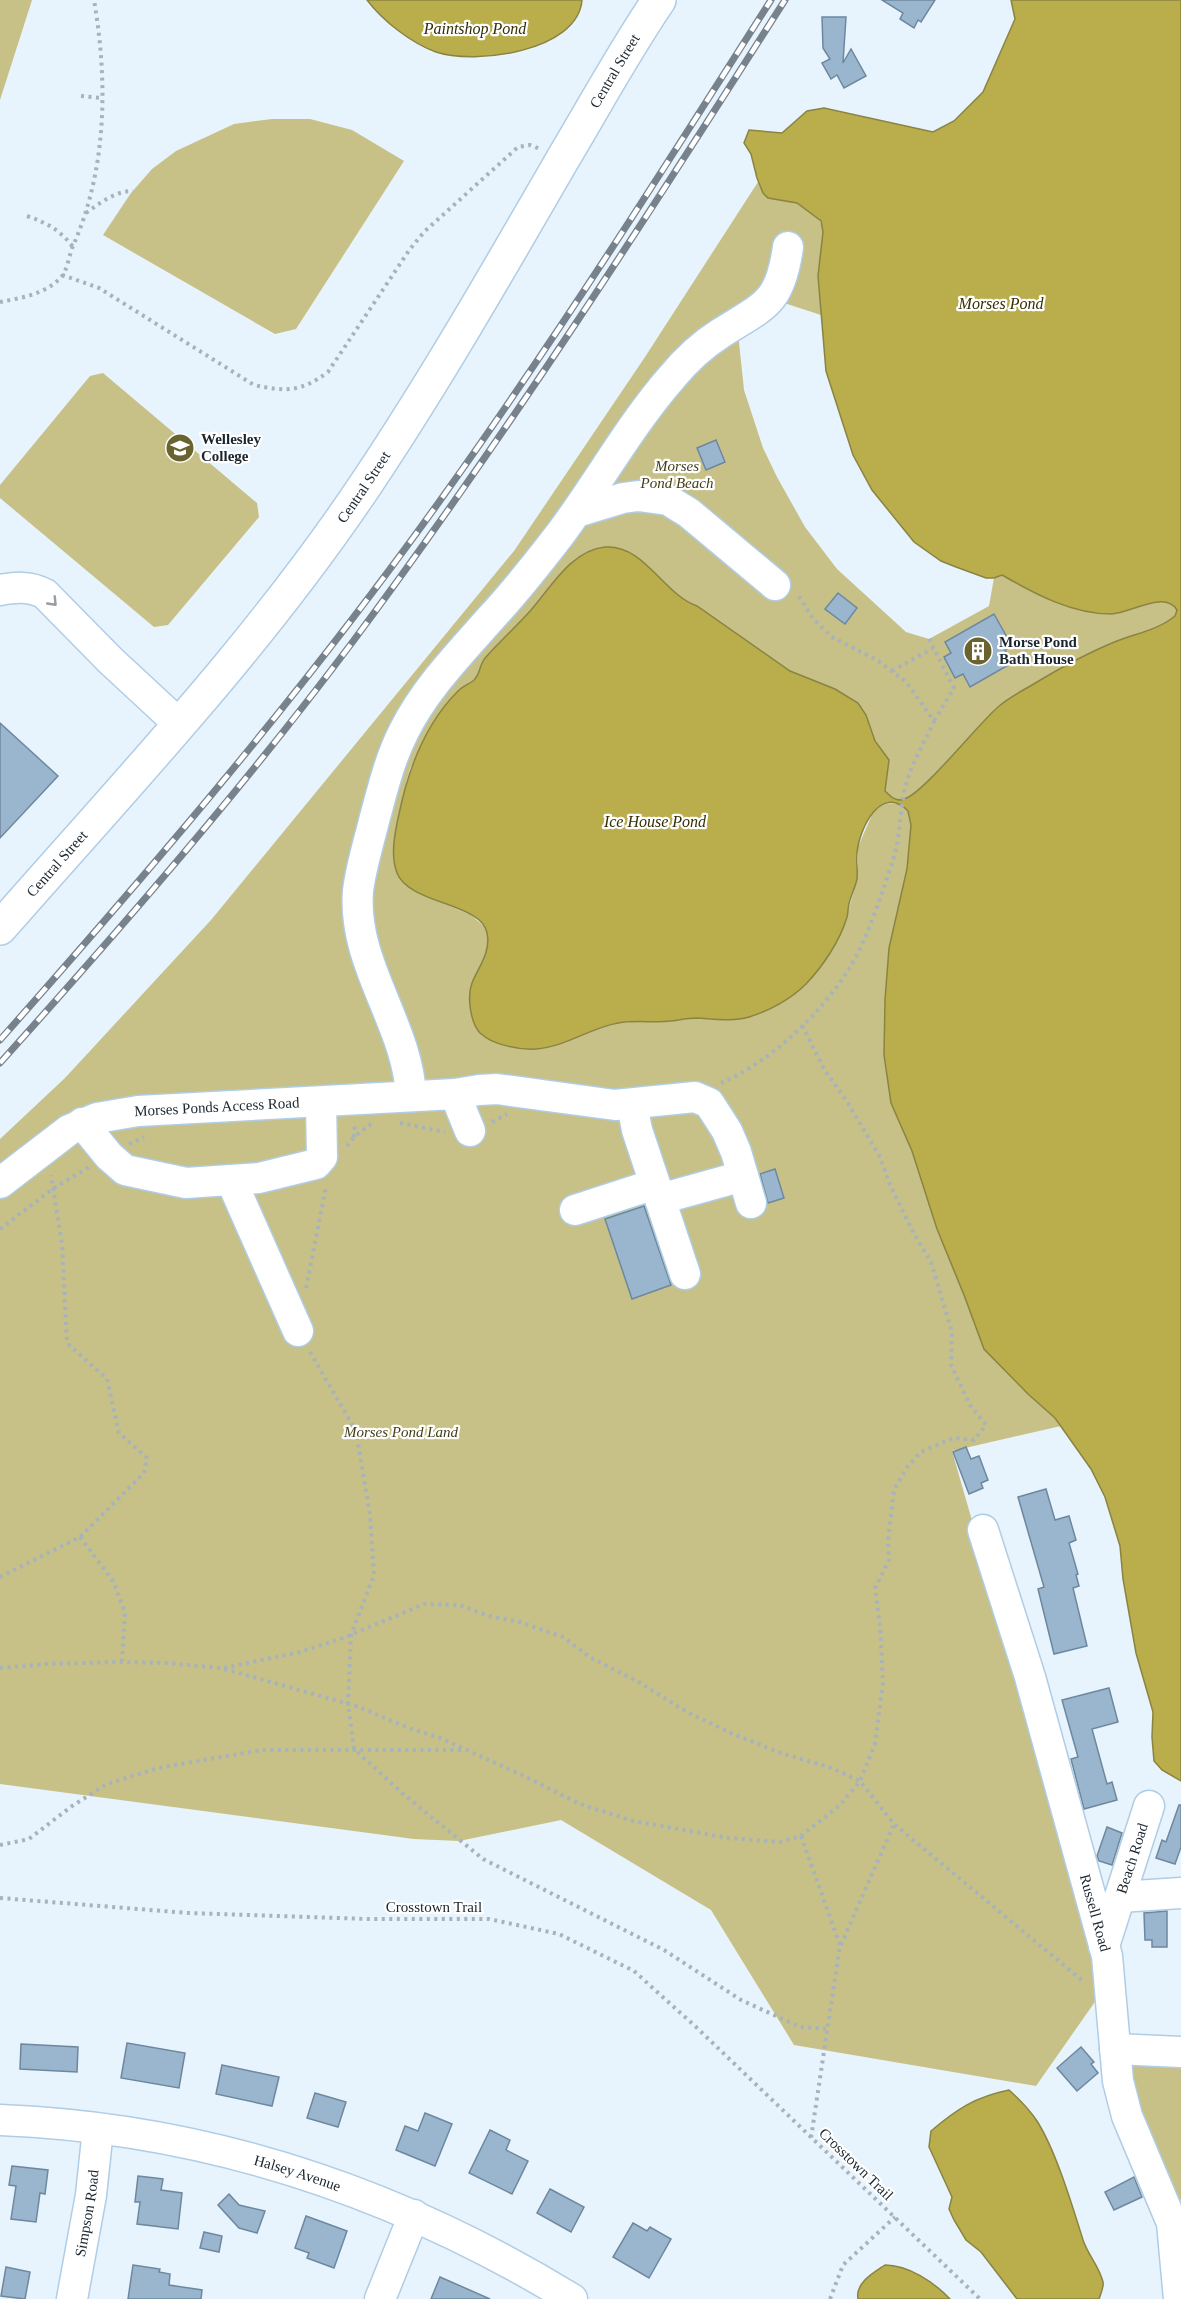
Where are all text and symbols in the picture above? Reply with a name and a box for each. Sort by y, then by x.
water label: Paintshop Pond [423,20,527,38]
street label: Central Street [586,30,643,111]
water label: Morses Pond [958,295,1044,312]
place label: Wellesley College [201,431,261,464]
school or university icon: Wellesley College [164,432,196,464]
street label: Central Street [334,448,394,526]
park label: Morses Pond Beach [640,458,713,491]
one-way arrow [46,594,57,605]
place label: Morse Pond Bath House [999,634,1078,667]
building icon: Morse Pond Bath House [962,635,994,667]
water label: Ice House Pond [603,813,707,830]
street label: Central Street [23,827,91,900]
street label: Morses Ponds Access Road [134,1094,300,1119]
park label: Morses Pond Land [343,1424,459,1440]
street label: Beach Road [1113,1821,1151,1896]
street label: Russell Road [1077,1872,1114,1954]
street label: Crosstown Trail [386,1899,482,1915]
street label: Crosstown Trail [816,2125,896,2203]
street label: Halsey Avenue [252,2152,343,2195]
street label: Simpson Road [72,2169,102,2258]

